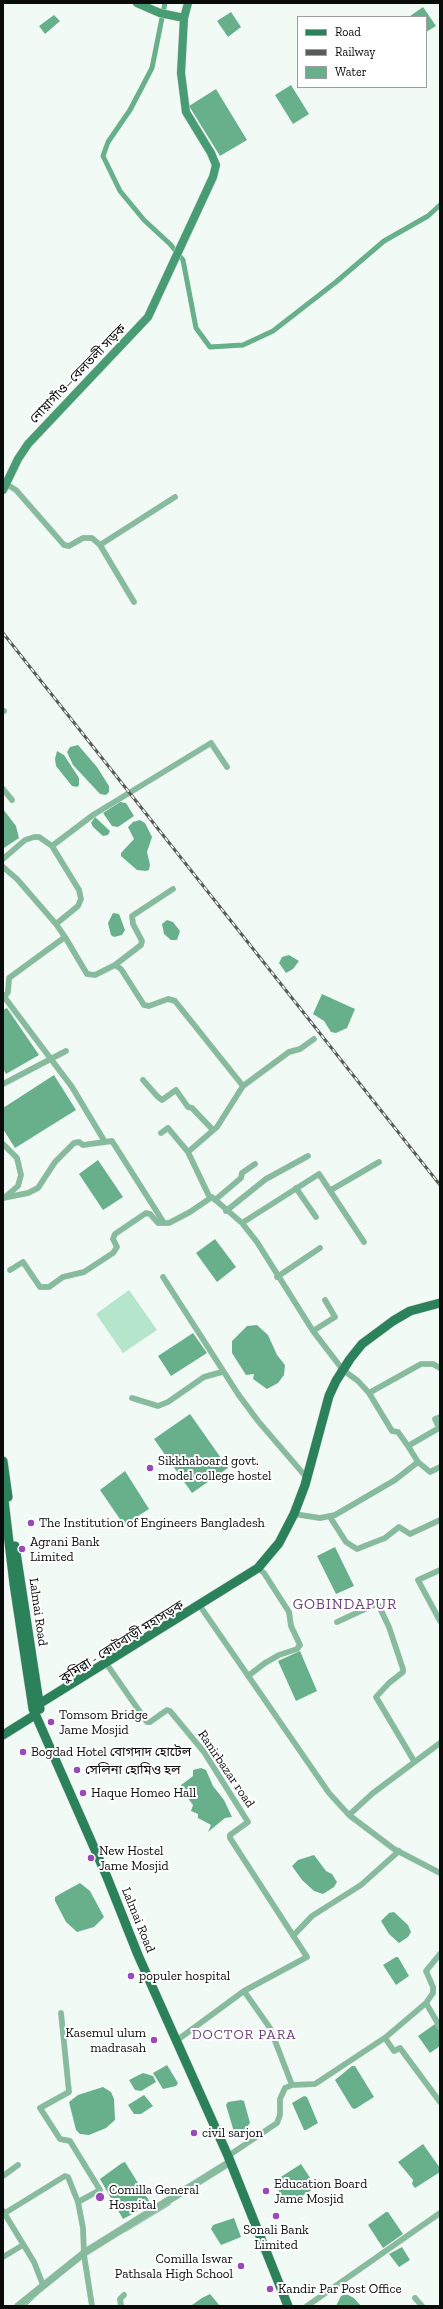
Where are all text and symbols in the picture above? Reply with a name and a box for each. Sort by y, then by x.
legend [297,16,427,88]
text: Road [335,25,361,39]
text: Railway [335,45,376,59]
text: Water [335,65,367,79]
street label: নোয়াগাঁও–বেলতলী সড়ক [27,321,129,427]
place label: Sikkhaboard govt. model college hostel [158,1453,271,1484]
marker: Sikkhaboard govt. model college hostel [145,1463,155,1473]
place label: The Institution of Engineers Bangladesh [39,1515,265,1531]
marker: The Institution of Engineers Bangladesh [26,1518,36,1528]
place label: Agrani Bank Limited [30,1534,99,1565]
marker: Agrani Bank Limited [17,1544,27,1554]
street label: Lalmai Road [25,1577,51,1647]
district label: GOBINDAPUR [293,1596,397,1614]
street label: কুমিল্লা - কোটবাড়ী মহাসড়ক [57,1597,187,1687]
place label: Tomsom Bridge Jame Mosjid [59,1707,148,1738]
marker: Tomsom Bridge Jame Mosjid [46,1717,56,1727]
street label: Ranirbazar road [194,1727,258,1811]
place label: Bogdad Hotel বোগদাদ হোটেল [31,1744,191,1760]
marker: Bogdad Hotel বোগদাদ হোটেল [18,1747,28,1757]
place label: সেলিনা হোমিও হল [85,1762,180,1778]
marker: সেলিনা হোমিও হল [72,1765,82,1775]
place label: Haque Homeo Hall [91,1785,196,1801]
marker: Haque Homeo Hall [78,1788,88,1798]
place label: New Hostel Jame Mosjid [99,1843,169,1874]
marker: New Hostel Jame Mosjid [86,1853,96,1863]
street label: Lalmai Road [118,1885,158,1955]
place label: populer hospital [139,1968,230,1984]
marker: populer hospital [126,1971,136,1981]
place label: Kasemul ulum madrasah [65,2025,146,2056]
district label: DOCTOR PARA [192,2027,296,2043]
marker: Kasemul ulum madrasah [149,2035,159,2045]
place label: civil sarjon [202,2125,263,2141]
marker: civil sarjon [189,2128,199,2138]
place label: Education Board Jame Mosjid [274,2176,367,2207]
place label: Comilla General Hospital [109,2182,199,2213]
marker: Education Board Jame Mosjid [261,2186,271,2196]
marker: Comilla General Hospital [94,2191,106,2203]
marker: Sonali Bank Limited [271,2211,281,2221]
place label: Sonali Bank Limited [243,2222,309,2253]
place label: Comilla Iswar Pathsala High School [115,2251,233,2282]
marker: Comilla Iswar Pathsala High School [236,2261,246,2271]
place label: Kandir Par Post Office [278,2281,401,2297]
marker: Kandir Par Post Office [265,2284,275,2294]

